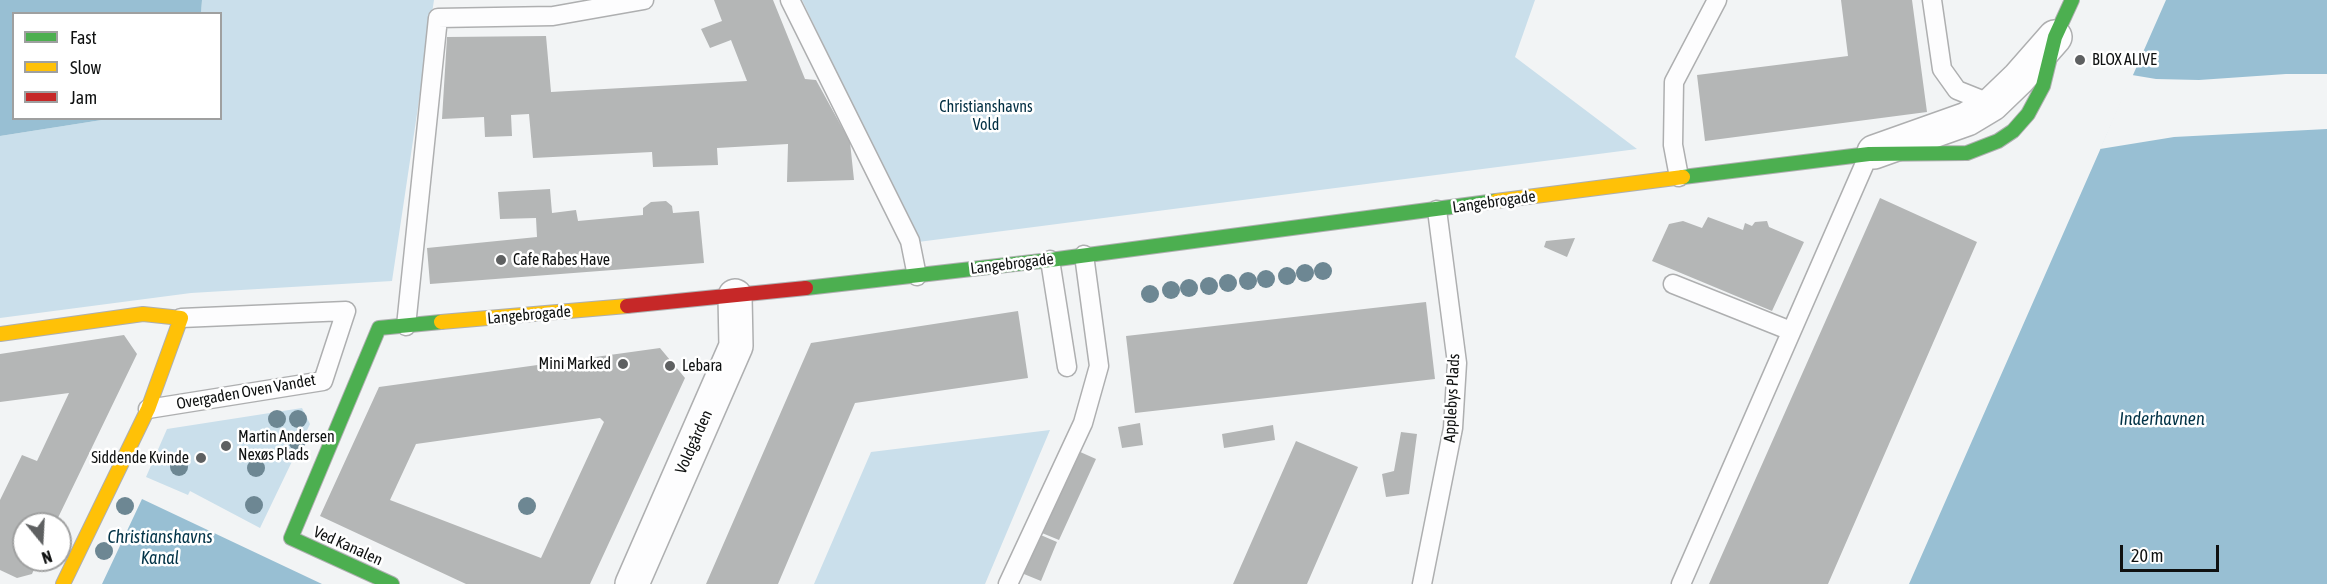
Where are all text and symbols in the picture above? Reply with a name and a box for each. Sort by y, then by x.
legend [12,12,222,120]
text: Fast [70,27,97,48]
place label: BLOX ALIVE [2092,50,2157,70]
marker: BLOX ALIVE [2073,53,2087,67]
text: Slow [70,57,101,78]
text: Jam [70,87,97,108]
park label: Christianshavns Vold [939,97,1033,135]
street label: Langebrogade [1451,187,1537,217]
street label: Langebrogade [969,249,1055,279]
place label: Cafe Rabes Have [513,250,610,270]
marker: Cafe Rabes Have [494,253,508,267]
street label: Langebrogade [486,302,572,328]
street label: Applebys Plads [1440,353,1464,443]
place label: Mini Marked [539,354,611,374]
place label: Lebara [682,356,722,376]
marker: Mini Marked [616,357,630,371]
marker: Lebara [663,359,677,373]
street label: Overgaden Oven Vandet [175,370,317,414]
street label: Voldgården [671,407,717,477]
water label: Inderhavnen [2119,408,2205,430]
place label: Martin Andersen Nexøs Plads [238,427,335,465]
marker: Martin Andersen Nexøs Plads [219,439,233,453]
place label: Siddende Kvinde [91,448,189,468]
marker: Siddende Kvinde [194,451,208,465]
north arrow [12,512,72,572]
street label: Ved Kanalen [310,522,386,570]
water label: Christianshavns Kanal [107,526,213,568]
scale bar [2123,533,2222,571]
text: 20 m [2131,545,2163,566]
text: N [40,547,54,567]

